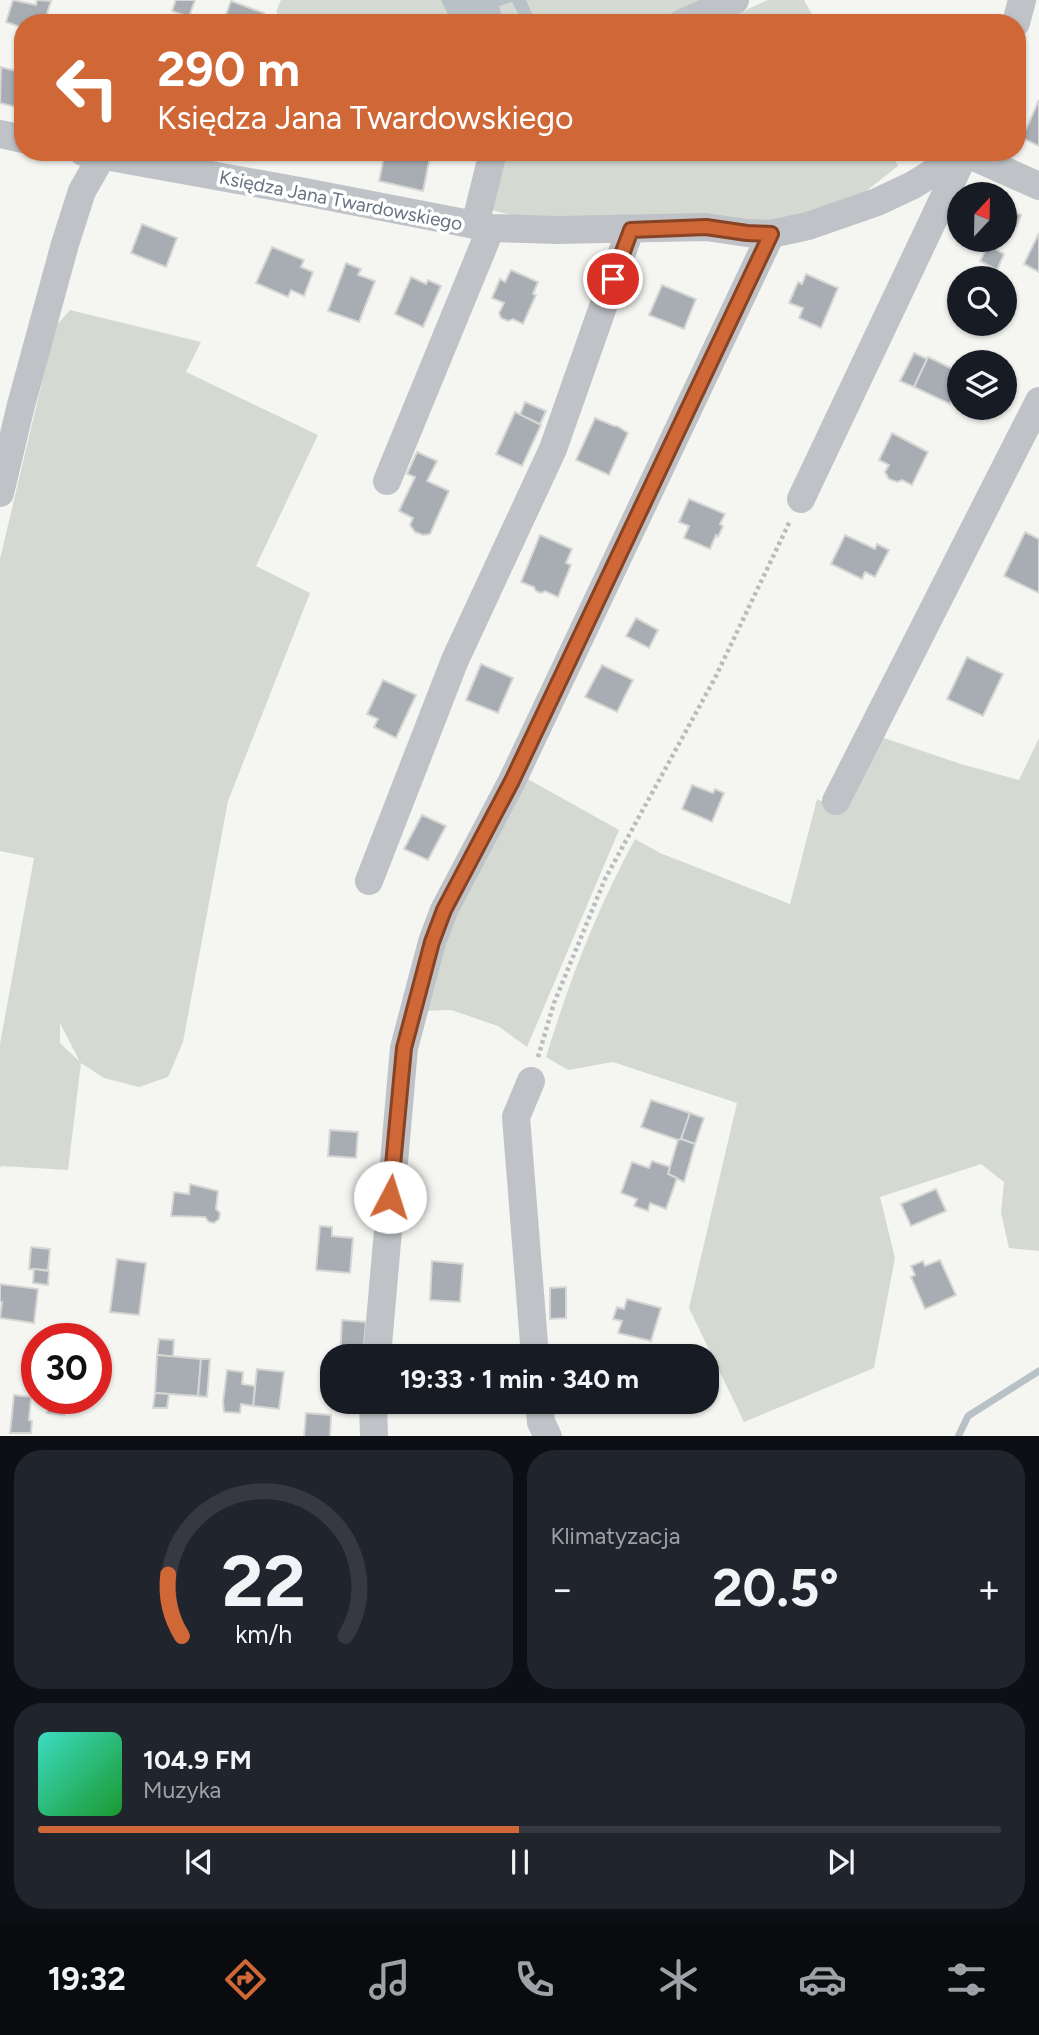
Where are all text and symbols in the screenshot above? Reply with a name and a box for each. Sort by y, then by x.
text: 290 m [157,39,300,98]
icon: left [42,42,133,133]
text: Księdza Jana Twardowskiego [157,99,574,137]
street label: Księdza Jana Twardowskiego [217,166,465,235]
north arrow [947,182,1017,252]
map controls [947,182,1017,420]
pin [583,249,643,309]
icon: arrive [594,260,632,298]
button: search [947,266,1017,336]
button: layers [947,350,1017,420]
position arrow [353,1160,427,1234]
speed limit sign: 30 [21,1323,112,1414]
text: 19:33 · 1 min · 340 m [400,1363,639,1395]
text: Klimatyzacja [551,1522,680,1550]
text: 22 [221,1537,305,1624]
text: 20.5° [712,1557,839,1619]
text: − [551,1566,574,1612]
text: + [977,1566,1001,1612]
text: km/h [235,1618,292,1648]
text: 104.9 FM [143,1744,252,1776]
text: Muzyka [143,1776,221,1804]
icon: previous [180,1843,218,1881]
icon: pause [501,1843,539,1881]
icon: next [822,1843,860,1881]
icon: directions [221,1955,270,2004]
icon: music [365,1955,414,2004]
icon: phone [510,1955,559,2004]
icon: climate [654,1955,703,2004]
icon: car [798,1955,847,2004]
icon: filters [942,1955,991,2004]
text: 19:32 [48,1960,126,1998]

